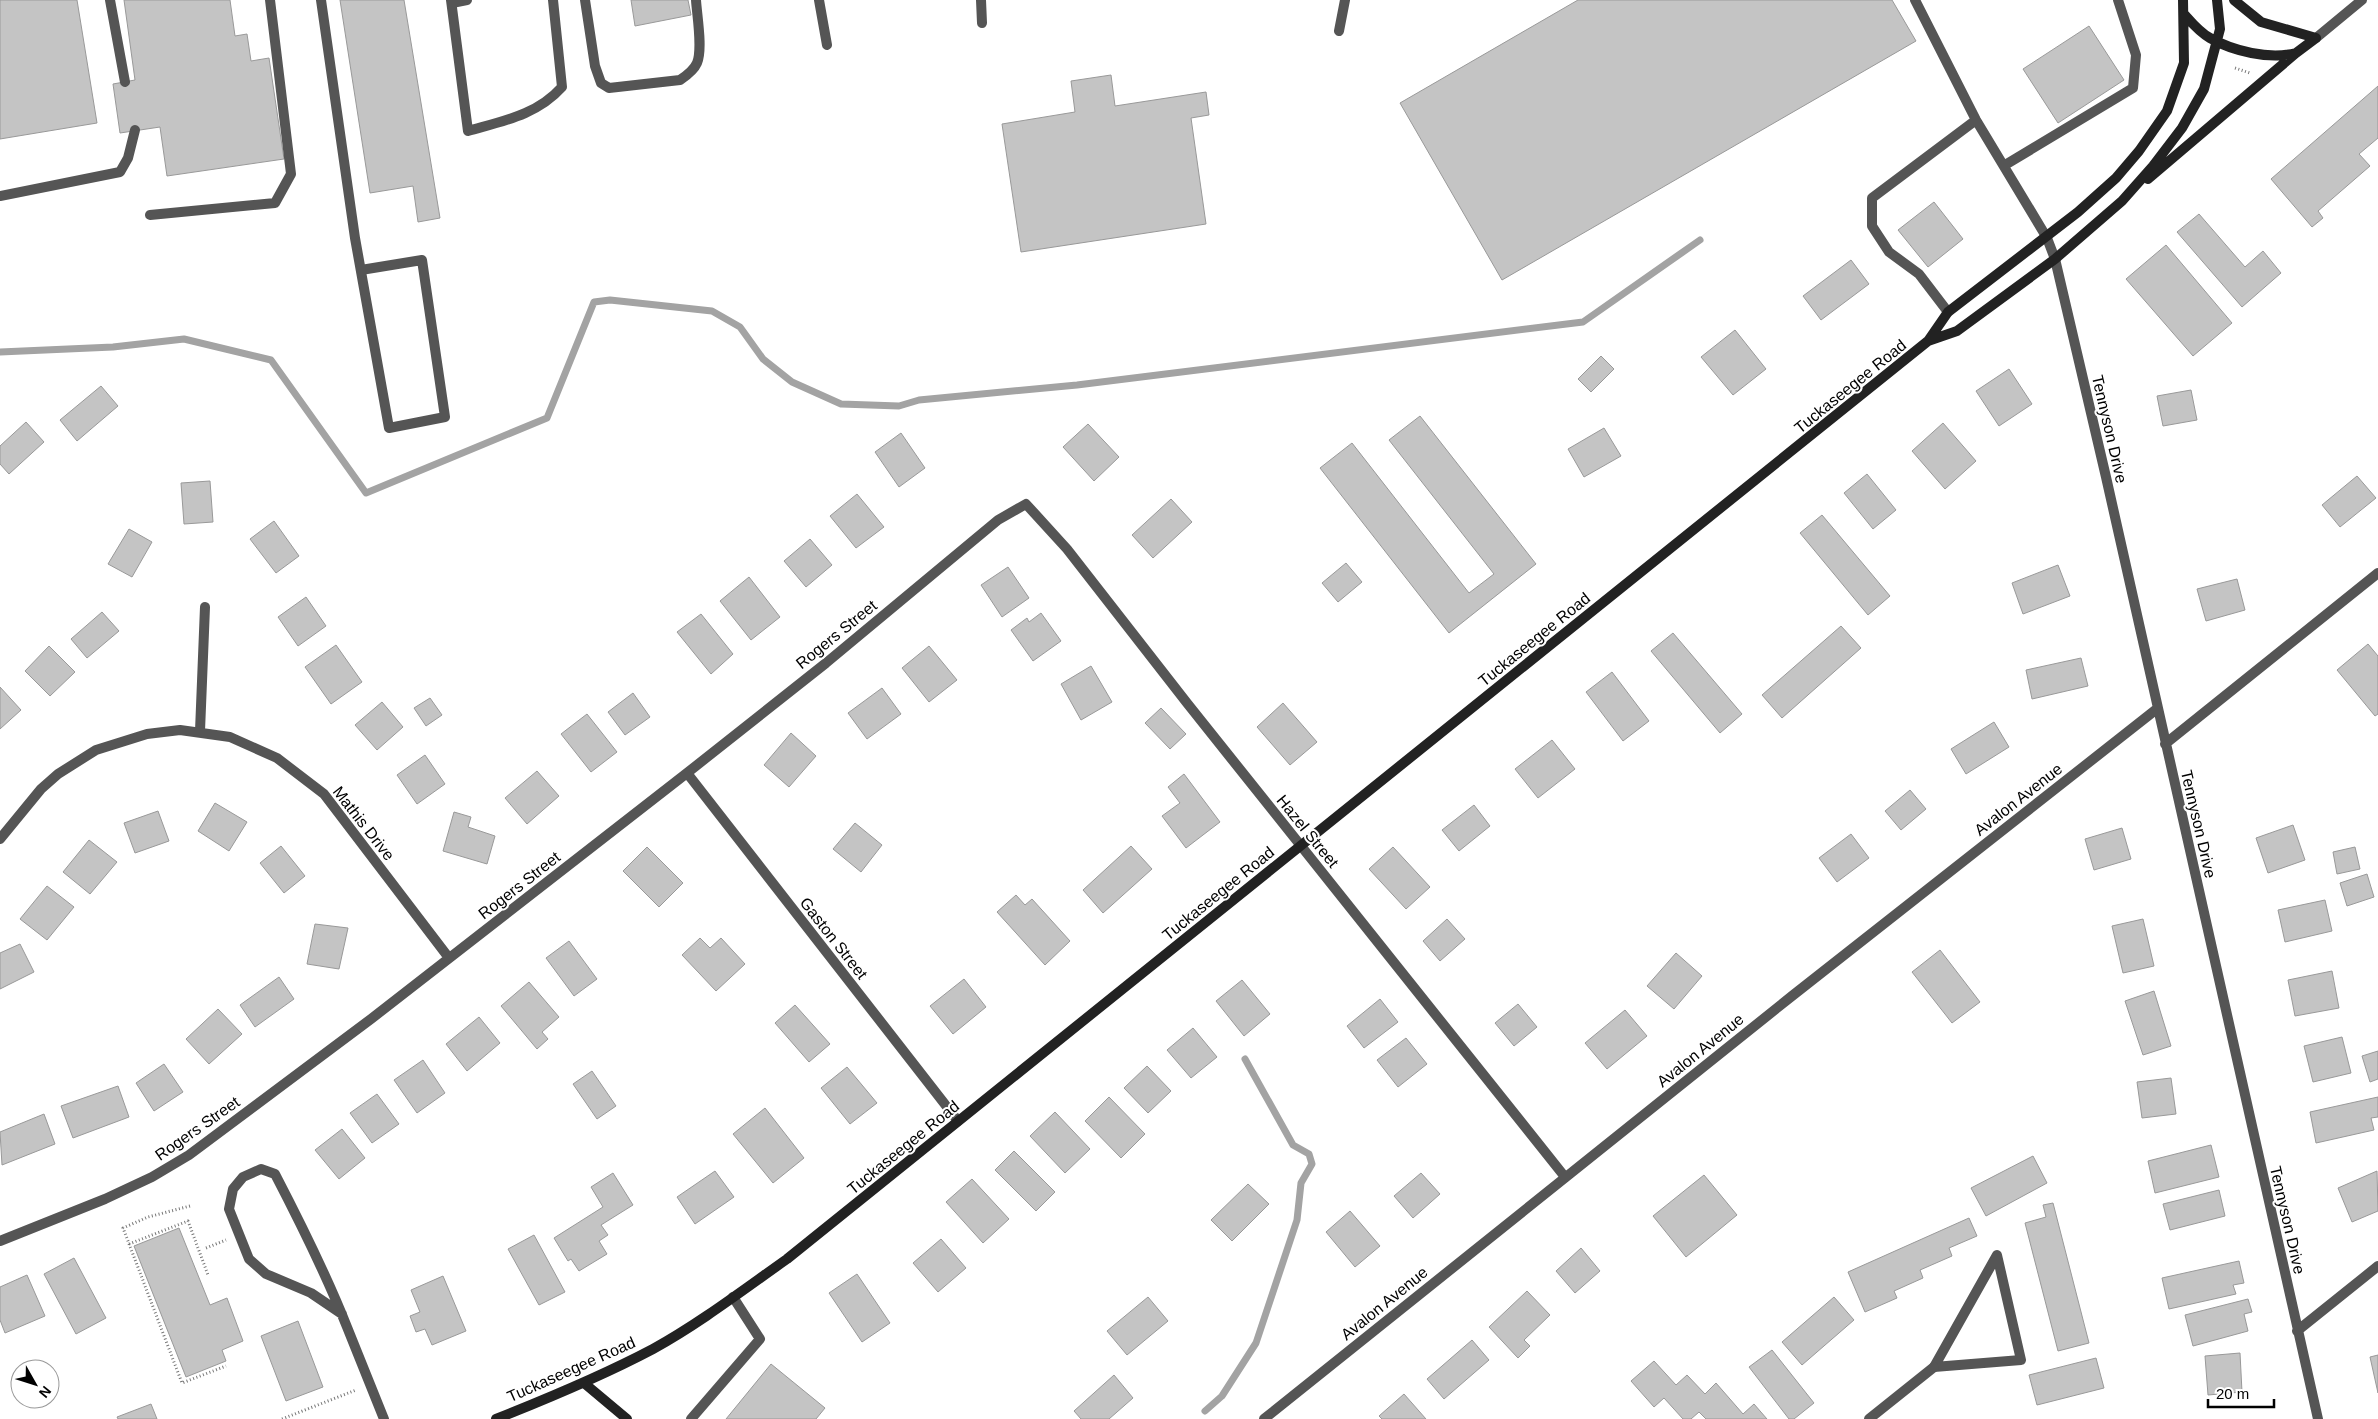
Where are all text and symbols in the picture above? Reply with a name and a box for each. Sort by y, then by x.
street label: Tuckaseegee Road [1791,336,1909,436]
street label: Tennyson Drive [2089,373,2130,485]
street label: Tuckaseegee Road [1475,589,1593,689]
street label: Rogers Street [793,596,880,672]
street label: Avalon Avenue [1971,760,2065,839]
street label: Tennyson Drive [2178,768,2219,880]
street label: Mathis Drive [330,783,398,864]
street label: Hazel Street [1273,792,1342,871]
street label: Tuckaseegee Road [1159,843,1277,943]
street label: Rogers Street [475,848,564,922]
street label: Gaston Street [797,894,871,983]
street label: Avalon Avenue [1654,1010,1747,1090]
street label: Rogers Street [152,1093,243,1164]
street label: Tuckaseegee Road [844,1097,962,1197]
street label: Tennyson Drive [2267,1164,2308,1276]
street label: Avalon Avenue [1338,1263,1431,1343]
street label: Tuckaseegee Road [505,1334,638,1405]
north arrow [10,1359,60,1409]
scale bar [2208,1376,2274,1408]
text: N [36,1383,55,1401]
text: 20 m [2216,1385,2249,1402]

